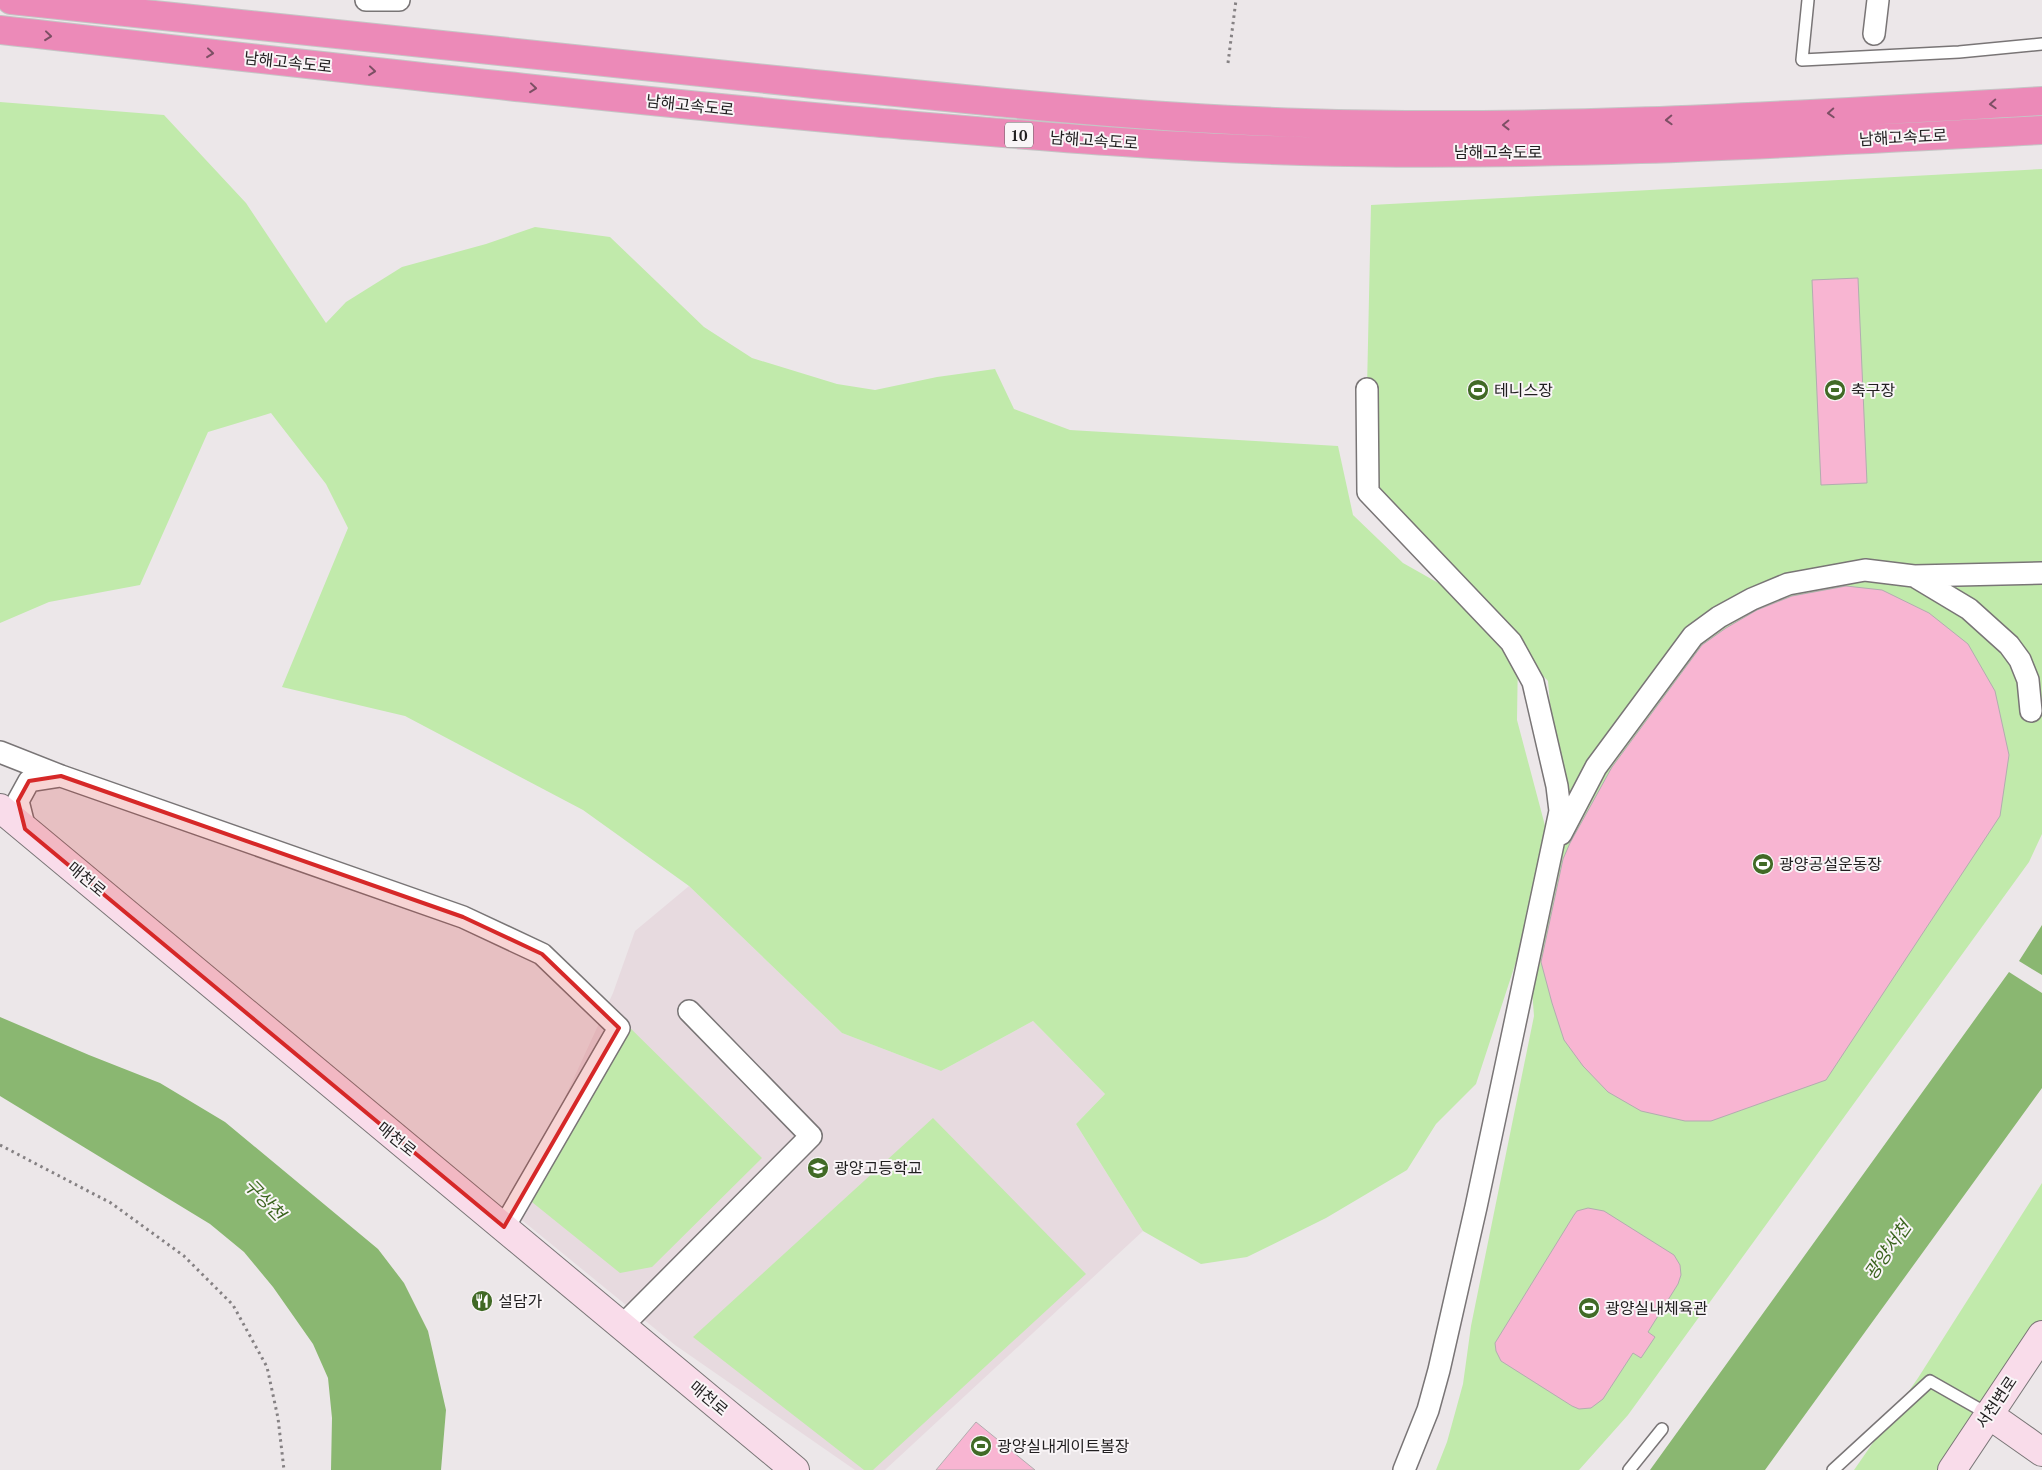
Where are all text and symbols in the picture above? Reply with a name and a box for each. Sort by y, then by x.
one-way arrow [45,30,53,41]
street label: 남해고속도로 [243,46,333,78]
one-way arrow [206,47,214,58]
one-way arrow [368,65,376,76]
one-way arrow [529,82,537,93]
street label: 남해고속도로 [645,89,735,121]
one-way arrow [1989,99,1997,110]
one-way arrow [1827,107,1835,118]
one-way arrow [1664,115,1672,125]
one-way arrow [1502,120,1510,130]
road number: 10 [1005,122,1033,148]
street label: 남해고속도로 [1858,124,1948,150]
street label: 남해고속도로 [1049,126,1139,154]
street label: 남해고속도로 [1454,141,1542,163]
sports icon: 테니스장 [1466,378,1490,402]
sports icon: 축구장 [1823,378,1847,402]
place label: 테니스장 [1494,379,1553,401]
place label: 축구장 [1851,379,1895,401]
sports icon: 광양공설운동장 [1751,852,1775,876]
place label: 광양공설운동장 [1779,853,1882,875]
street label: 매천로 [63,856,111,902]
street label: 매천로 [373,1117,421,1162]
school or university icon: 광양고등학교 [806,1156,830,1180]
place label: 광양고등학교 [834,1157,922,1179]
water label: 구상천 [239,1173,293,1227]
water label: 광양서천 [1858,1214,1917,1284]
restaurant icon: 설담가 [470,1289,494,1313]
place label: 설담가 [498,1290,542,1312]
sports icon: 광양실내체육관 [1577,1296,1601,1320]
place label: 광양실내체육관 [1605,1297,1708,1319]
street label: 서천변로 [1970,1371,2022,1433]
street label: 매천로 [685,1375,733,1421]
sports icon: 광양실내게이트볼장 [969,1434,993,1458]
place label: 광양실내게이트볼장 [997,1435,1130,1457]

